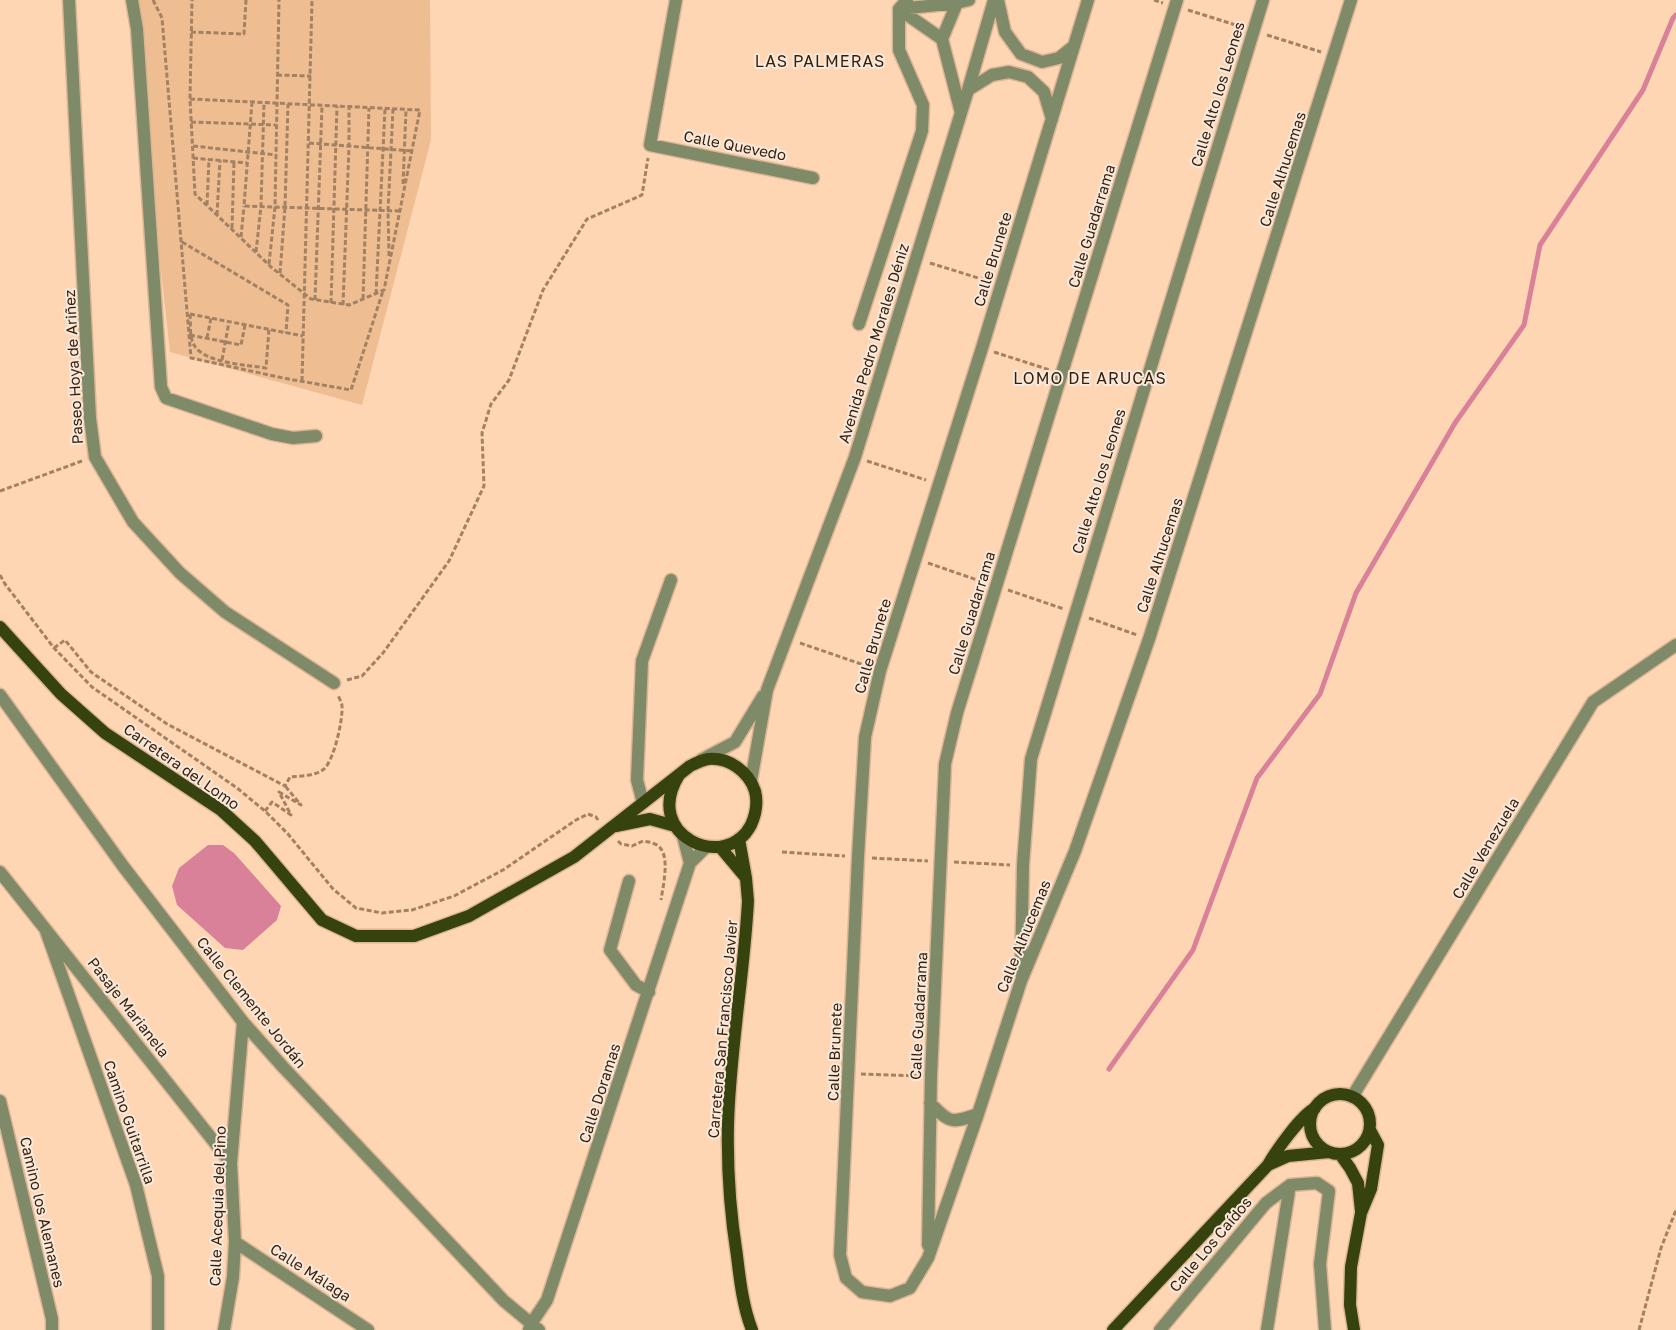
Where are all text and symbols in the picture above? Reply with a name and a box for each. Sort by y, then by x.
street label: Calle Alto los Leones [1186,19,1248,169]
district label: LAS PALMERAS [755,51,885,71]
street label: Calle Alhucemas [1255,109,1309,229]
street label: Calle Quevedo [682,126,788,164]
street label: Calle Guadarrama [1064,162,1118,290]
street label: Calle Brunete [969,209,1015,309]
street label: Avenida Pedro Morales Déniz [834,241,912,445]
street label: Paseo Hoya de Ariñez [60,289,86,445]
district label: LOMO DE ARUCAS [1013,368,1167,388]
street label: Calle Alto los Leones [1067,406,1129,556]
street label: Calle Alhucemas [1132,495,1186,615]
street label: Calle Guadarrama [944,549,998,677]
street label: Calle Brunete [850,596,894,696]
street label: Carretera del Lomo [120,719,244,813]
street label: Calle Venezuela [1448,794,1522,902]
street label: Calle Alhucemas [992,877,1054,995]
street label: Carretera San Francisco Javier [703,919,741,1139]
street label: Calle Clemente Jordán [194,933,310,1071]
street label: Calle Guadarrama [906,952,930,1080]
street label: Pasaje Marianela [84,953,174,1061]
street label: Calle Brunete [823,1002,845,1101]
street label: Calle Doramas [574,1041,624,1145]
street label: Camino Guitarrilla [100,1058,160,1186]
street label: Calle Acequia del Pino [205,1126,229,1286]
street label: Camino los Alemanes [17,1135,69,1289]
street label: Calle Los Caídos [1165,1193,1255,1295]
street label: Calle Málaga [267,1239,355,1305]

